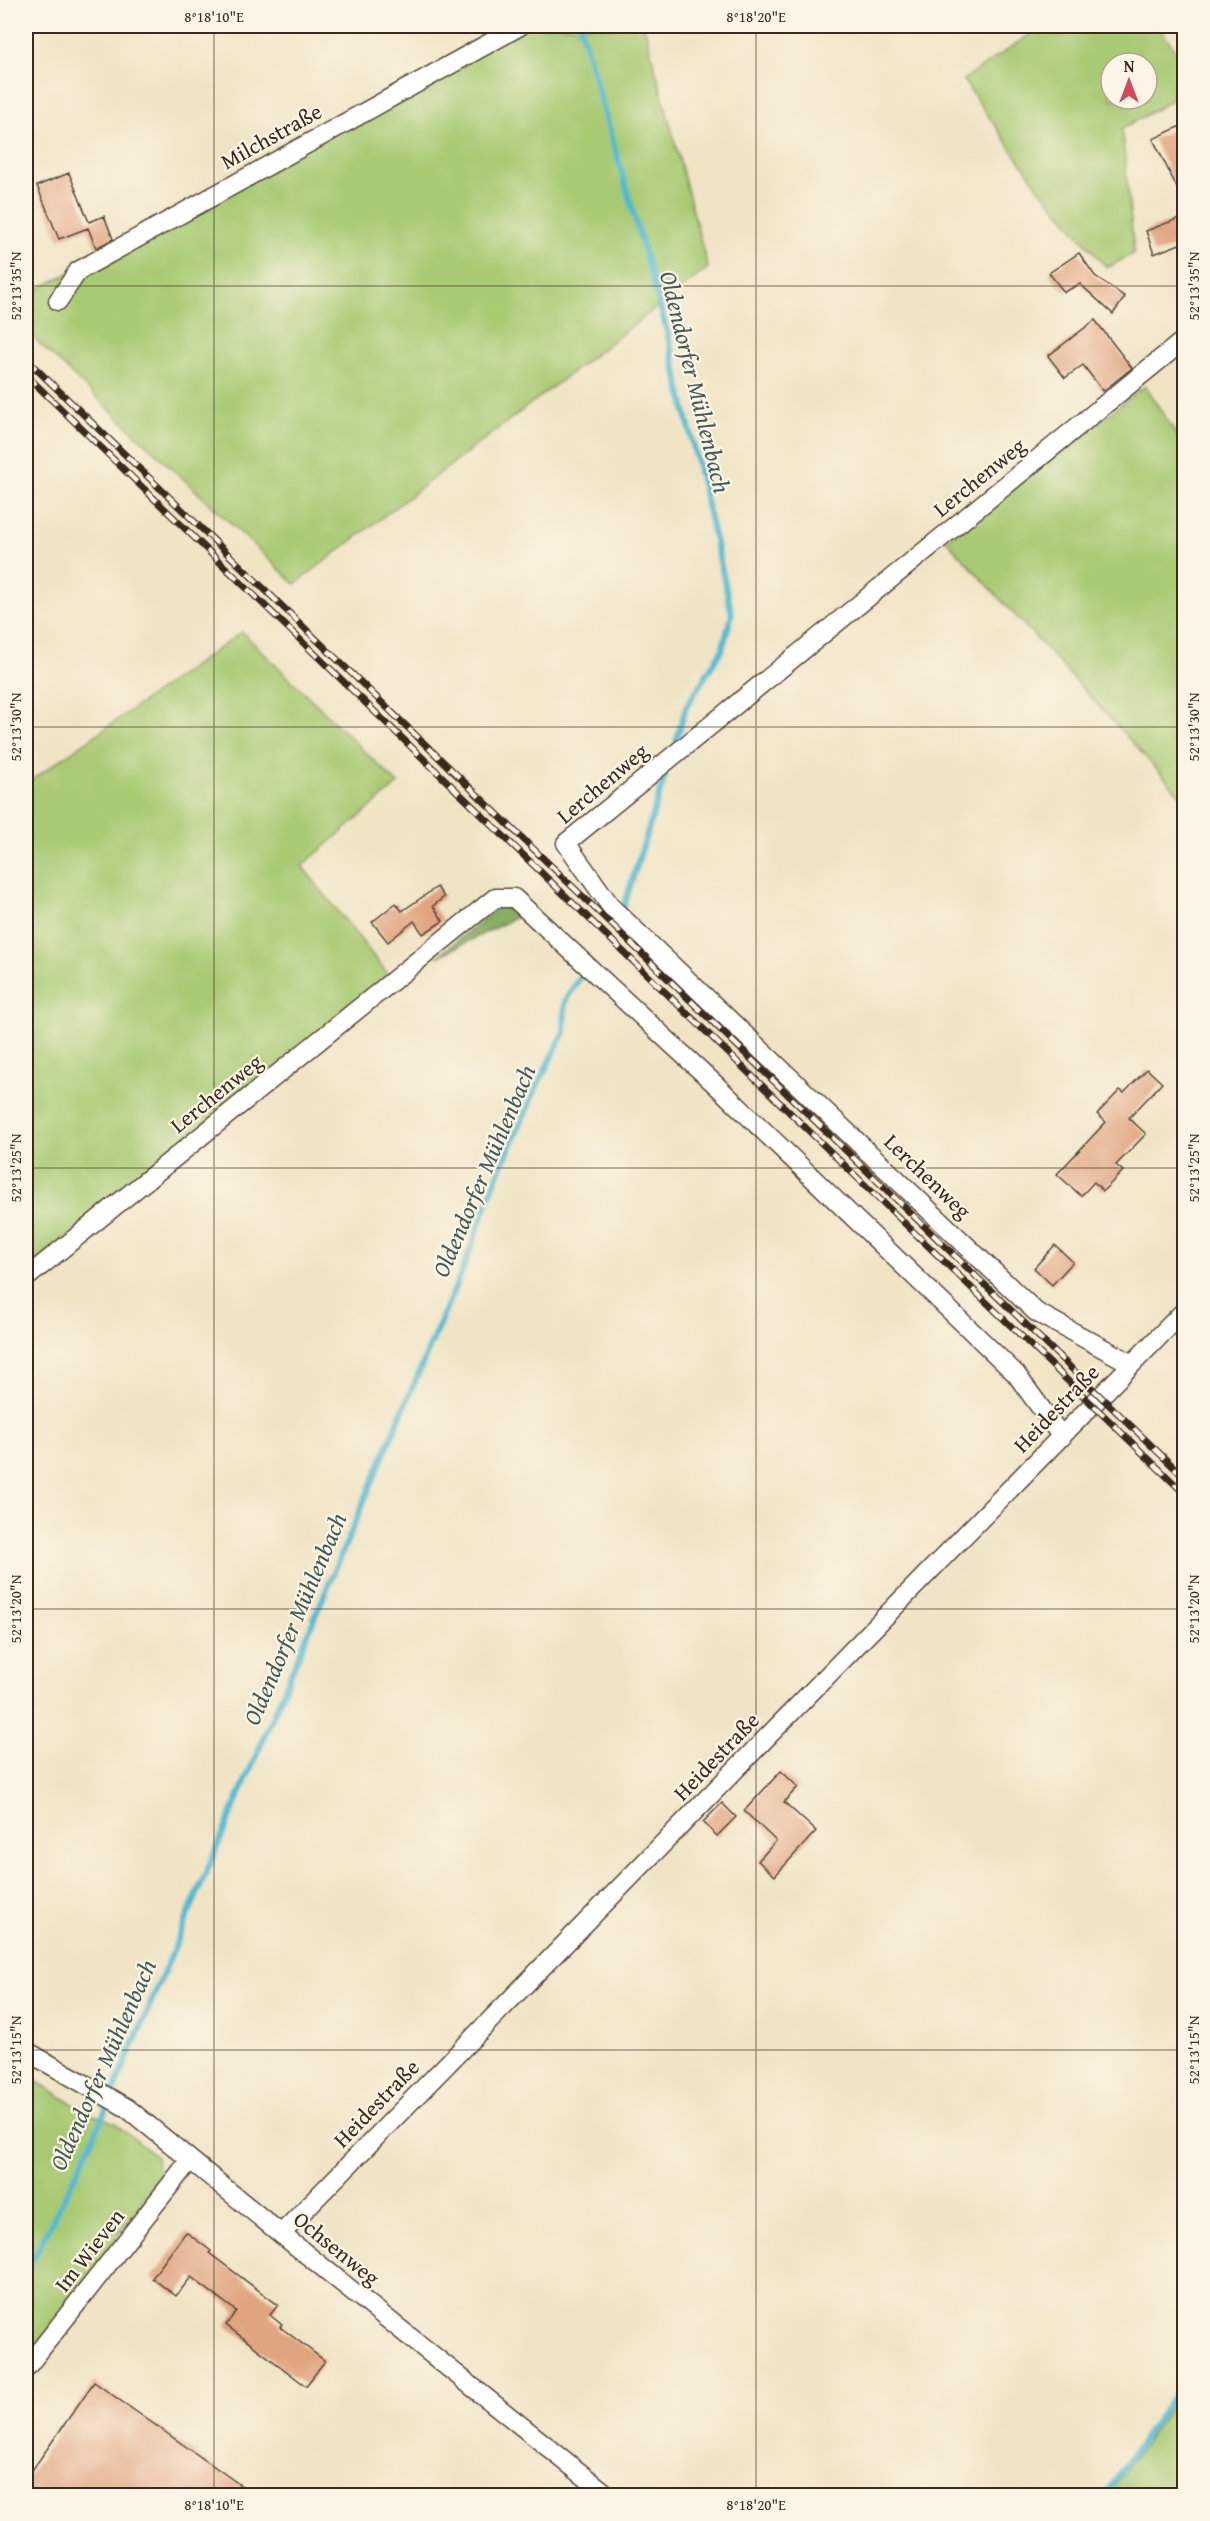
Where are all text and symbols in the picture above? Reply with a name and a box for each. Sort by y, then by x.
text: 8°18'10"E [184,6,244,27]
text: 8°18'20"E [726,6,786,27]
north arrow [1099,51,1159,111]
text: N [1124,54,1135,78]
street label: Milchstraße [215,95,327,177]
text: 52°13'35"N [5,251,26,320]
text: 52°13'35"N [1183,251,1204,320]
water label: Oldendorfer Mühlenbach [651,267,740,497]
street label: Lerchenweg [926,430,1032,524]
text: 52°13'30"N [5,692,26,761]
text: 52°13'30"N [1183,692,1204,761]
street label: Lerchenweg [549,735,655,831]
street label: Lerchenweg [163,1046,269,1140]
water label: Oldendorfer Mühlenbach [423,1059,544,1282]
street label: Lerchenweg [877,1126,979,1226]
text: 52°13'25"N [5,1133,26,1202]
text: 52°13'25"N [1183,1133,1204,1202]
street label: Heidestraße [1006,1357,1106,1459]
water label: Oldendorfer Mühlenbach [234,1507,355,1730]
text: 52°13'20"N [5,1574,26,1643]
text: 52°13'20"N [1183,1574,1204,1643]
street label: Heidestraße [666,1705,766,1807]
water label: Oldendorfer Mühlenbach [40,1954,165,2176]
text: 52°13'15"N [5,2015,26,2084]
text: 52°13'15"N [1183,2015,1204,2084]
street label: Heidestraße [326,2052,426,2154]
street label: Im Wieven [46,2201,132,2298]
street label: Ochsenweg [287,2203,387,2293]
text: 8°18'10"E [184,2494,244,2515]
text: 8°18'20"E [726,2494,786,2515]

